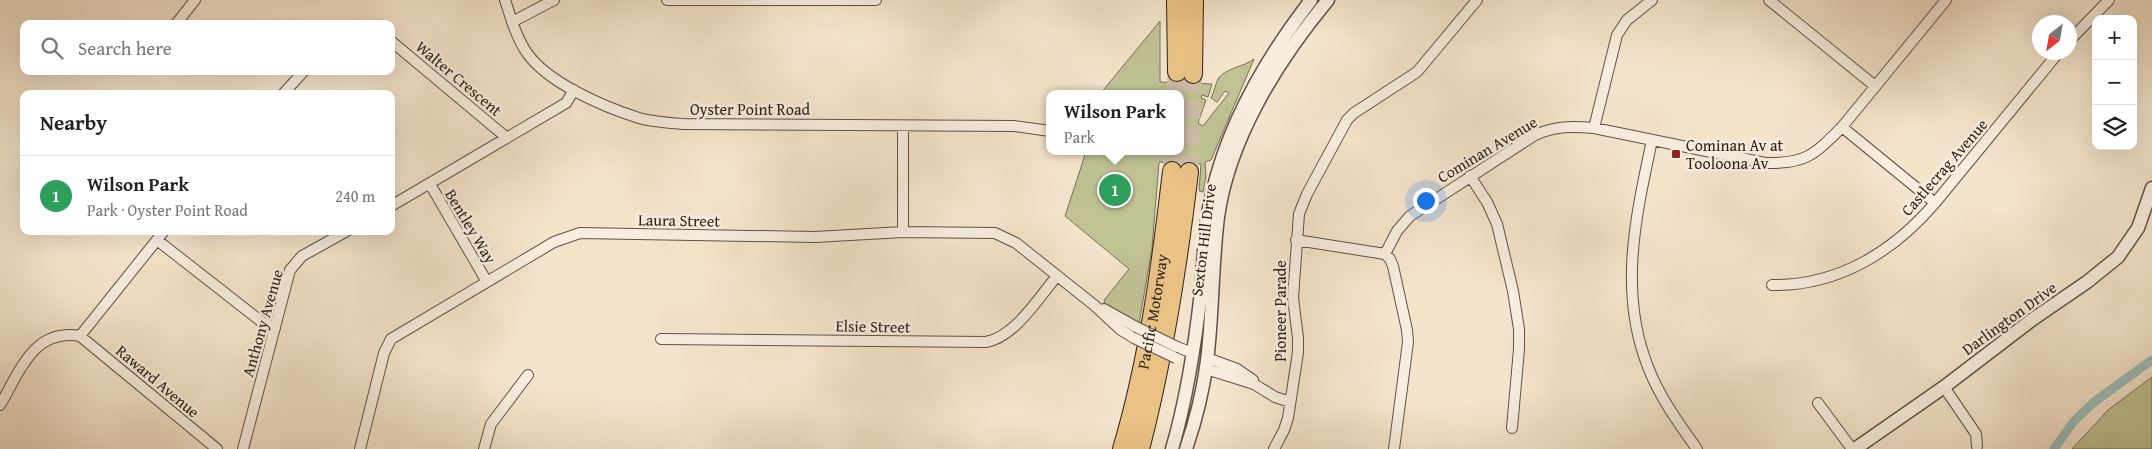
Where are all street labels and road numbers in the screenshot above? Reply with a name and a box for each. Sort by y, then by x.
street label: Walter Crescent [411,35,508,122]
street label: Oyster Point Road [690,97,811,121]
street label: Cominan Avenue [1433,110,1541,188]
street label: Castlecrag Avenue [1895,113,1993,221]
street label: Sexton Hill Drive [1184,182,1222,298]
street label: Bentley Way [439,184,503,268]
street label: Laura Street [638,207,721,233]
street label: Pacific Motorway [1130,252,1174,371]
street label: Pioneer Parade [1268,260,1292,362]
street label: Anthony Avenue [235,266,289,380]
street label: Darlington Drive [1957,275,2061,361]
street label: Elsie Street [835,313,911,339]
street label: Raward Avenue [111,339,205,423]

